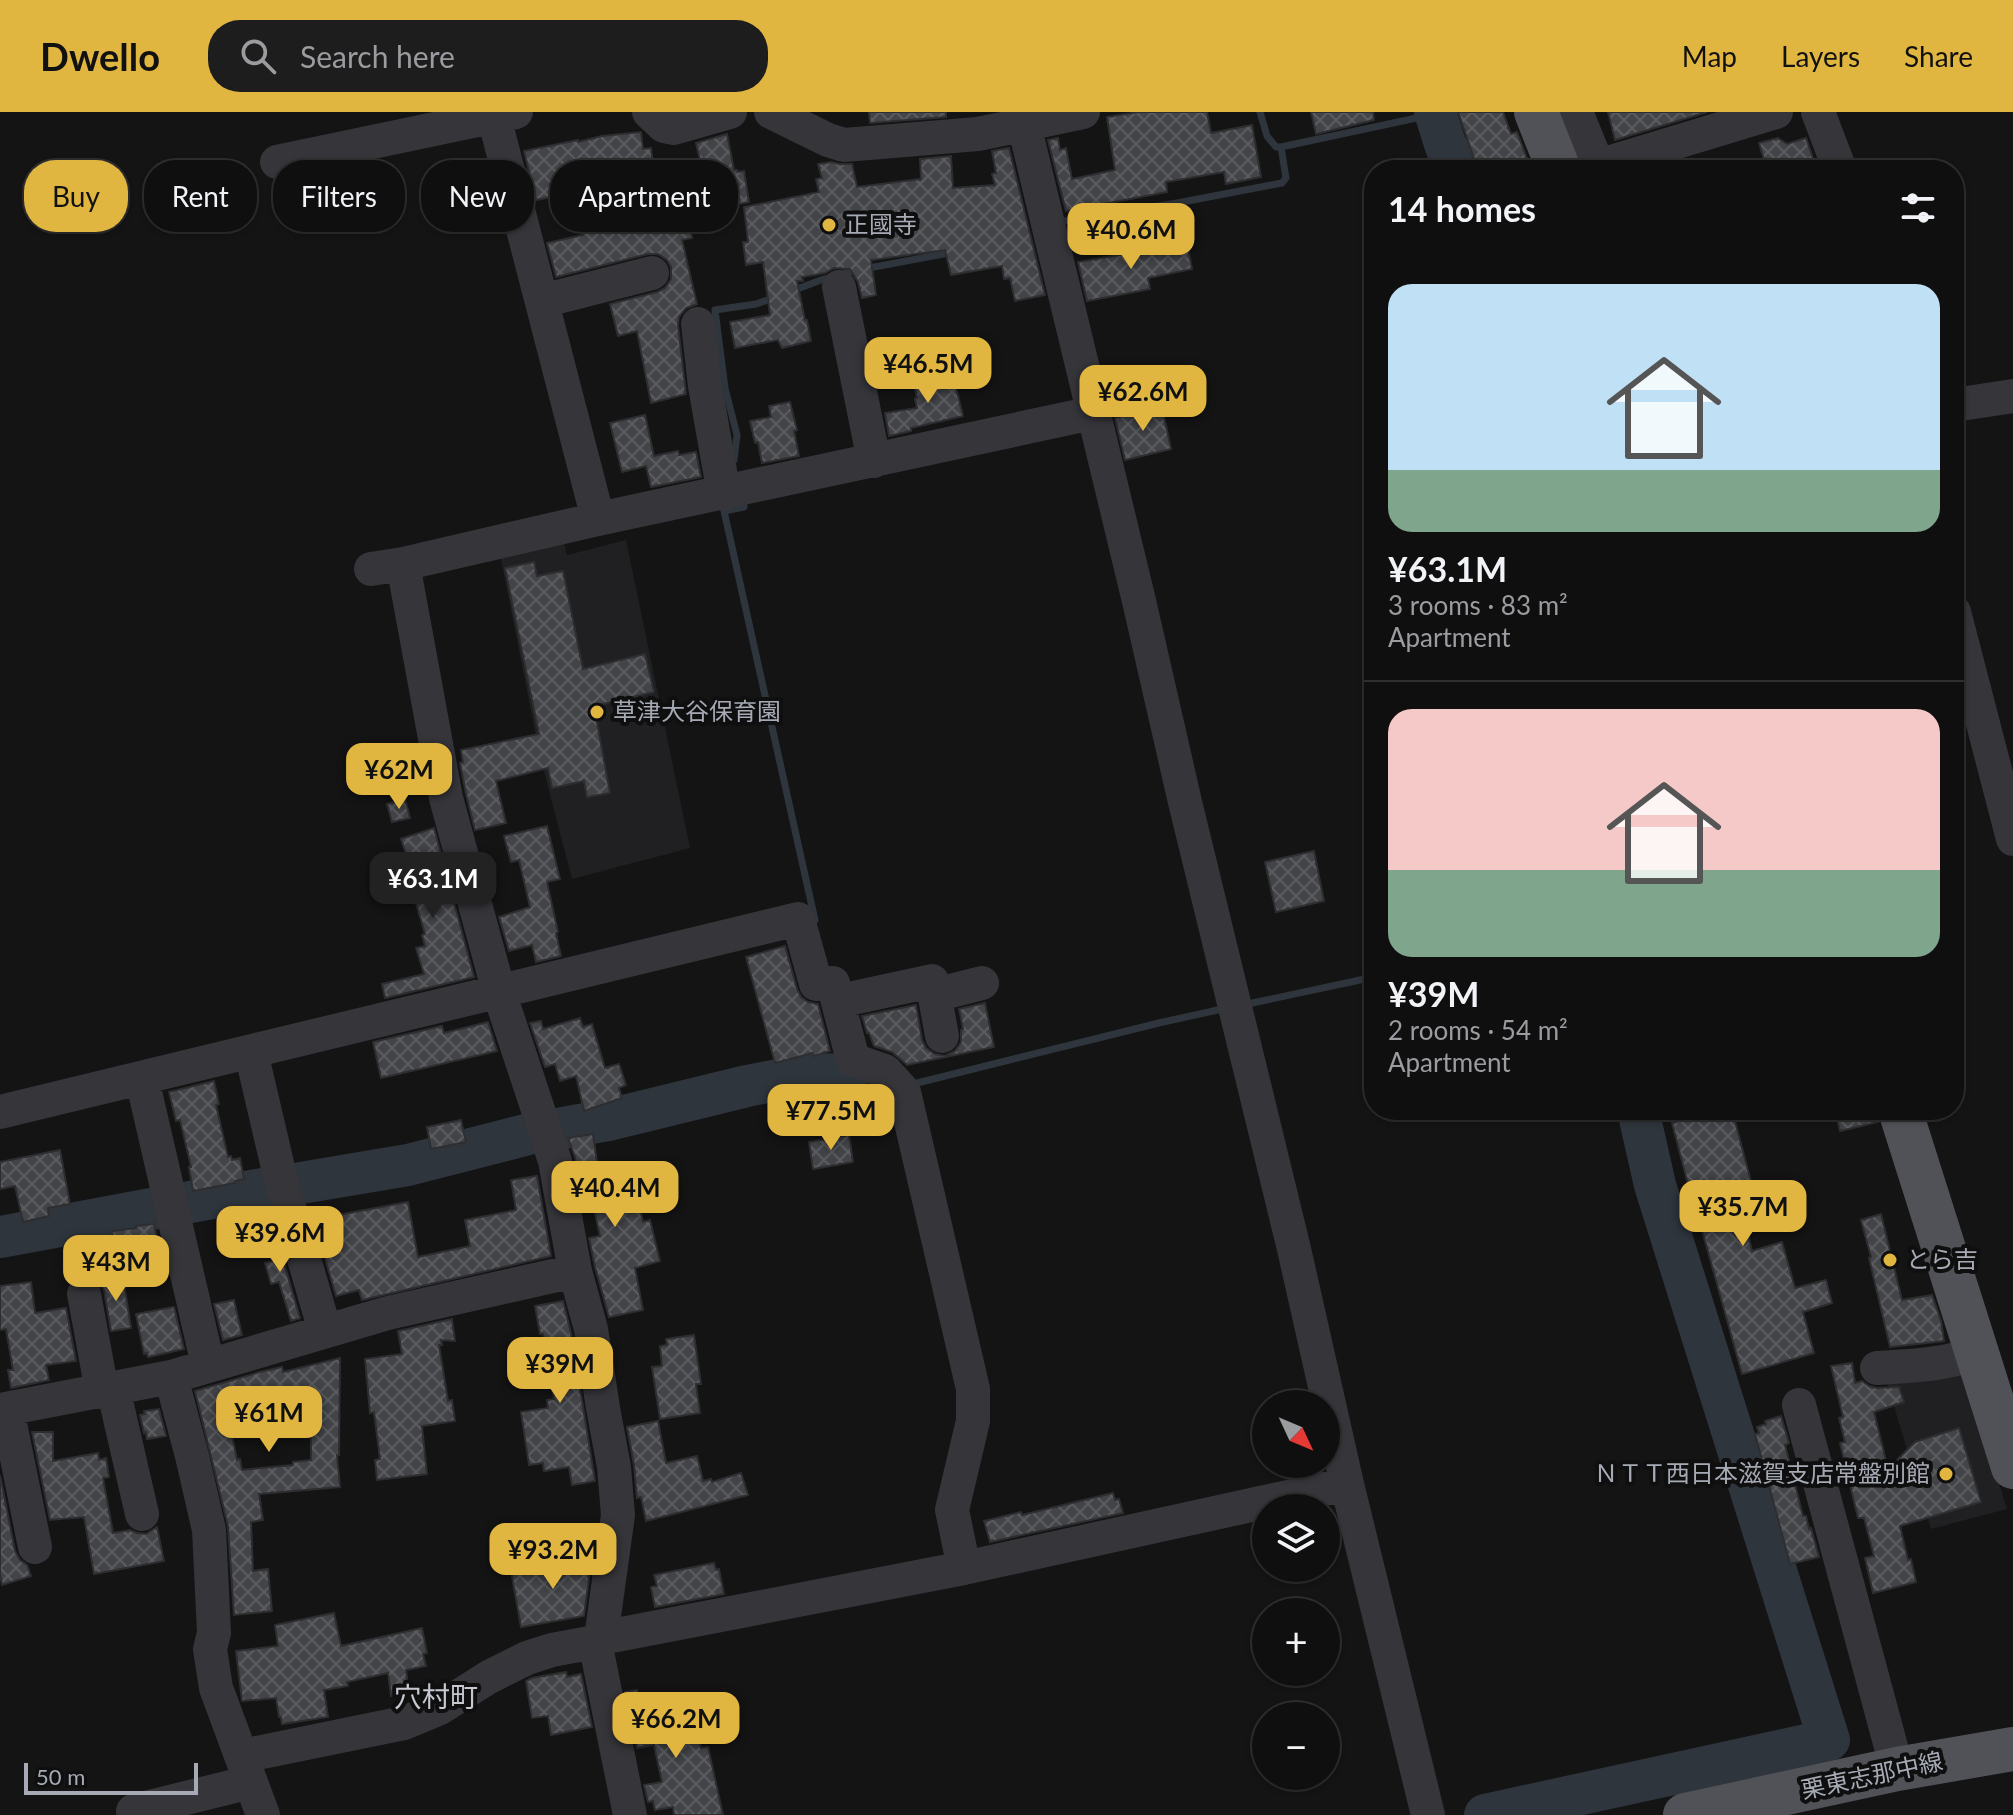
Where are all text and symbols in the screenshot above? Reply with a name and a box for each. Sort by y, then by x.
search box [208,20,768,92]
text: Dwello [40,33,160,79]
icon: search [236,34,280,78]
text: Search here [300,38,455,74]
text: Map [1682,39,1737,73]
text: Layers [1781,39,1860,73]
text: Share [1904,39,1973,73]
chip: Buy [24,160,128,232]
chip: Rent [144,160,257,232]
chip: Filters [273,160,405,232]
chip: New [421,160,534,232]
chip: Apartment [550,160,738,232]
icon: filters [1896,186,1940,230]
text: 14 homes [1388,188,1536,229]
pin: ¥40.6M [1066,203,1196,271]
place label: 正國寺 [845,209,917,238]
text: ¥40.6M [1085,213,1177,245]
marker: 正國寺 [820,216,838,234]
icon: home [1592,336,1736,480]
pin: ¥46.5M [863,337,993,405]
text: ¥46.5M [882,347,974,379]
pin: ¥62.6M [1078,365,1208,433]
text: ¥62.6M [1097,375,1189,407]
text: ¥63.1M [1388,548,1507,589]
text: 3 rooms · 83 m² [1388,589,1568,621]
text: Apartment [1388,621,1511,653]
place label: 草津大谷保育園 [613,696,781,725]
marker: 草津大谷保育園 [588,703,606,721]
pin: ¥62M [352,743,446,811]
text: ¥62M [364,753,434,785]
icon: home [1592,761,1736,905]
pin: ¥63.1M [368,852,498,920]
text: ¥63.1M [387,862,479,894]
text: ¥39M [1388,973,1479,1014]
text: 2 rooms · 54 m² [1388,1014,1568,1046]
text: Apartment [1388,1046,1511,1078]
pin: ¥77.5M [766,1084,896,1152]
text: ¥77.5M [785,1094,877,1126]
pin: ¥40.4M [550,1161,680,1229]
text: ¥40.4M [569,1171,661,1203]
pin: ¥35.7M [1678,1180,1808,1248]
text: ¥35.7M [1697,1190,1789,1222]
pin: ¥39.6M [215,1206,345,1274]
text: ¥39.6M [234,1216,326,1248]
pin: ¥43M [69,1235,163,1303]
place label: とら吉 [1906,1244,1978,1273]
text: ¥43M [81,1245,151,1277]
marker: とら吉 [1881,1251,1899,1269]
pin: ¥39M [513,1337,607,1405]
text: ¥39M [525,1347,595,1379]
pin: ¥61M [222,1386,316,1454]
north arrow [1252,1390,1340,1478]
map controls [1252,1390,1340,1790]
text: ¥61M [234,1396,304,1428]
place label: ＮＴＴ西日本滋賀支店常盤別館 [1594,1458,1930,1487]
marker: ＮＴＴ西日本滋賀支店常盤別館 [1937,1465,1955,1483]
button: layers [1252,1494,1340,1582]
pin: ¥93.2M [488,1523,618,1591]
text: ¥93.2M [507,1533,599,1565]
button: + [1252,1598,1340,1686]
district label: 穴村町 [394,1679,478,1713]
pin: ¥66.2M [611,1692,741,1760]
text: ¥66.2M [630,1702,722,1734]
button: − [1252,1702,1340,1790]
street label: 栗東志那中線 [1798,1745,1945,1804]
scale bar [24,1759,198,1795]
text: 50 m [36,1763,85,1790]

